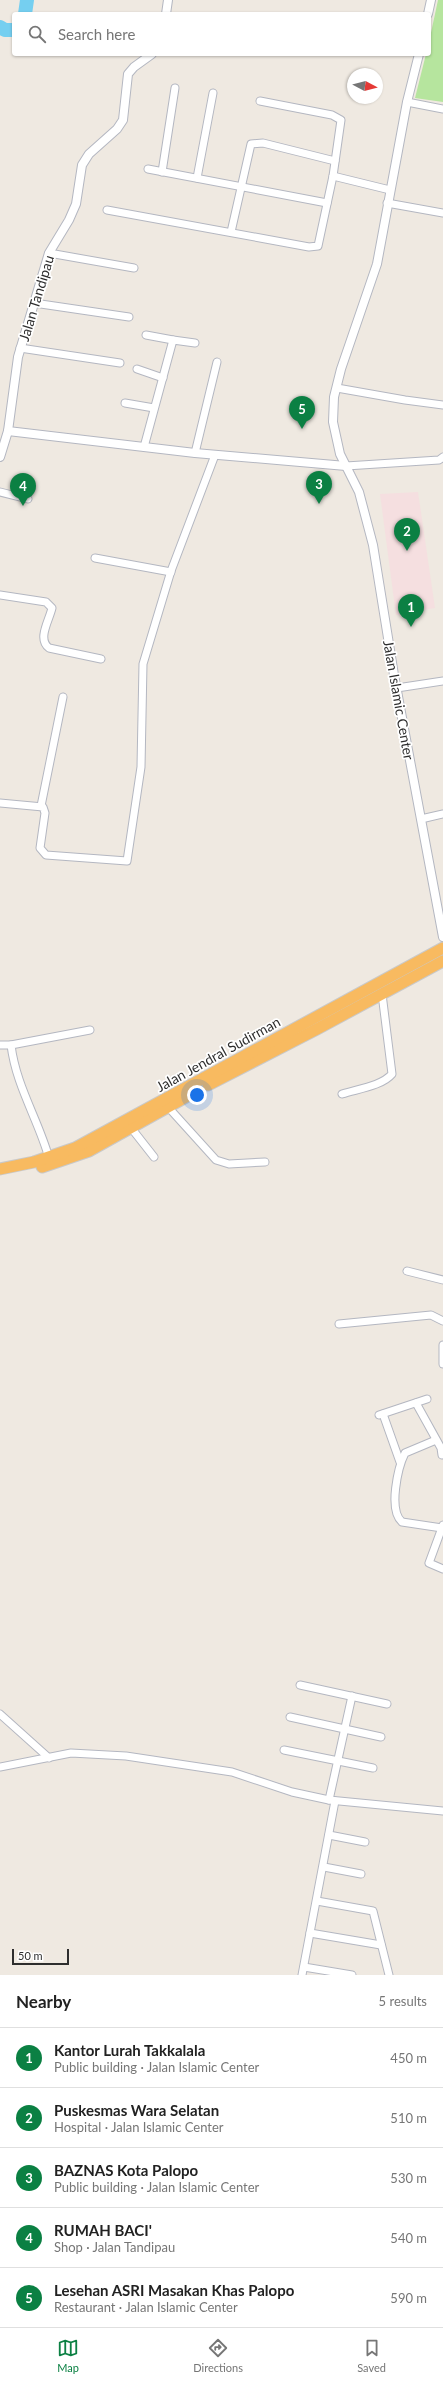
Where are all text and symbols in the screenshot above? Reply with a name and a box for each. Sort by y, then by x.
search box [12,12,431,56]
icon: search [26,23,48,45]
text: Search here [58,25,135,43]
north arrow [347,68,383,104]
street label: Jalan Tandipau [15,253,57,343]
pin: 5 [289,396,315,429]
pin: 3 [306,471,332,504]
pin: 4 [10,473,36,506]
pin: 2 [394,518,420,551]
pin: 1 [398,594,424,627]
street label: Jalan Islamic Center [380,639,418,761]
street label: Jalan Jendral Sudirman [153,1013,283,1095]
your location [187,1085,207,1105]
scale bar [12,1947,69,1966]
text: 50 m [18,1949,43,1962]
text: Nearby [16,1991,71,2012]
text: 5 results [379,1993,427,2009]
text: Kantor Lurah Takkalala [54,2041,205,2059]
text: 1 [25,2050,33,2066]
text: 450 m [390,2050,427,2066]
text: Public building · Jalan Islamic Center [54,2059,259,2075]
text: Puskesmas Wara Selatan [54,2101,219,2119]
text: 2 [25,2110,33,2126]
text: 510 m [390,2110,427,2126]
text: Hospital · Jalan Islamic Center [54,2119,224,2135]
text: BAZNAS Kota Palopo [54,2161,198,2179]
text: 3 [25,2170,33,2186]
text: 530 m [390,2170,427,2186]
text: Public building · Jalan Islamic Center [54,2179,259,2195]
text: RUMAH BACI' [54,2221,152,2239]
text: 4 [25,2230,33,2246]
text: 540 m [390,2230,427,2246]
text: Shop · Jalan Tandipau [54,2239,175,2255]
text: Lesehan ASRI Masakan Khas Palopo [54,2281,294,2299]
text: 5 [25,2290,33,2306]
text: 590 m [390,2290,427,2306]
text: Restaurant · Jalan Islamic Center [54,2299,238,2315]
tab: Map [57,2337,79,2374]
tab: Directions [193,2337,243,2374]
tab: Saved [357,2337,386,2374]

